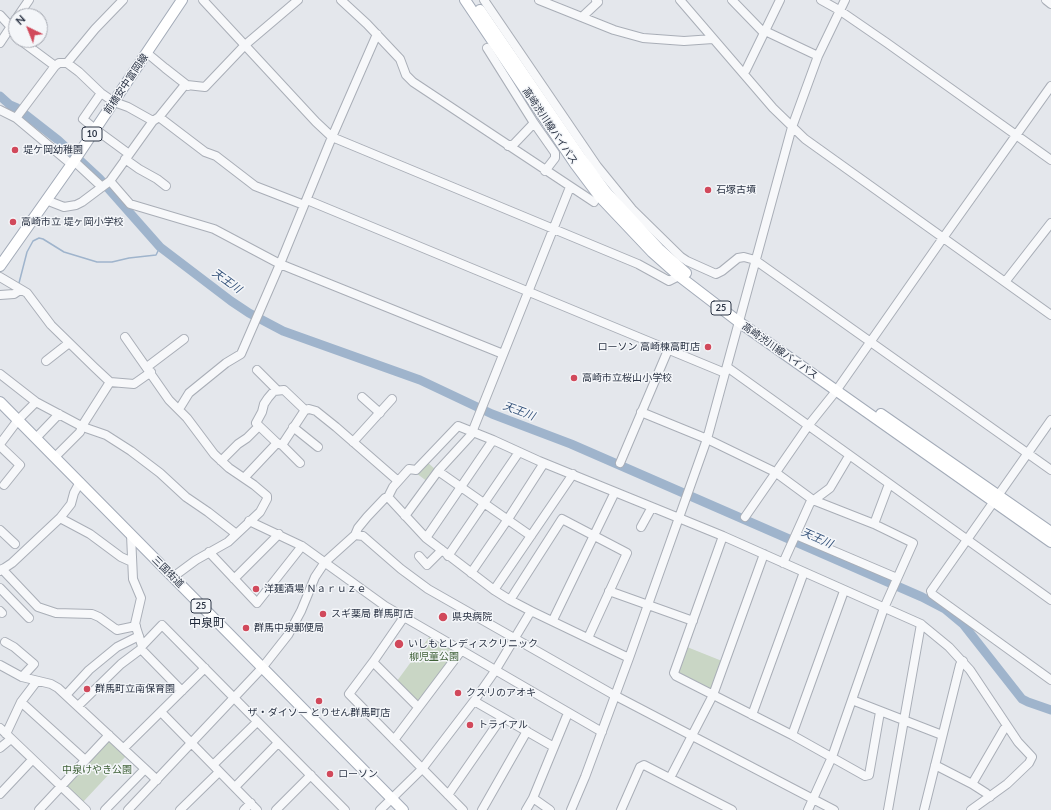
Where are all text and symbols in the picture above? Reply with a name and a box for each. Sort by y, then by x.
north arrow [8,8,48,48]
text: N [13,12,28,27]
street label: 前橋安中富岡線 [101,52,151,116]
street label: 高崎渋川線バイパス [520,85,580,167]
road number: 10 [82,127,102,141]
place label: 堤ケ岡幼稚園 [23,144,83,156]
marker: 堤ケ岡幼稚園 [10,145,20,155]
place label: 石塚古墳 [716,184,756,196]
marker: 石塚古墳 [703,185,713,195]
place label: 高崎市立 堤ヶ岡小学校 [21,216,124,228]
marker: 高崎市立 堤ヶ岡小学校 [8,217,18,227]
water label: 天王川 [210,266,244,296]
road number: 25 [711,301,731,315]
street label: 高崎渋川線バイパス [740,320,820,382]
place label: ローソン 高崎棟高町店 [597,341,700,353]
marker: ローソン 高崎棟高町店 [703,342,713,352]
place label: 高崎市立桜山小学校 [582,372,672,384]
marker: 高崎市立桜山小学校 [569,373,579,383]
water label: 天王川 [501,399,537,423]
water label: 天王川 [799,525,835,551]
street label: 三国街道 [150,554,186,590]
place label: 洋麺酒場 Ｎａｒｕｚｅ [264,583,367,595]
marker: 洋麺酒場 Ｎａｒｕｚｅ [251,584,261,594]
road number: 25 [191,599,211,613]
place label: スギ薬局 群馬町店 [331,608,414,620]
marker: スギ薬局 群馬町店 [318,609,328,619]
marker: 県央病院 [437,611,449,623]
place label: 県央病院 [452,611,492,623]
district label: 中泉町 [189,616,225,630]
place label: 群馬中泉郵便局 [254,622,324,634]
marker: 群馬中泉郵便局 [241,623,251,633]
marker: いしもとレディスクリニック [393,638,405,650]
place label: いしもとレディスクリニック [408,638,538,650]
park label: 柳児童公園 [409,651,459,663]
place label: 群馬町立南保育園 [95,683,175,695]
marker: 群馬町立南保育園 [82,684,92,694]
place label: クスリのアオキ [466,687,536,699]
marker: クスリのアオキ [453,688,463,698]
marker: ザ・ダイソー とりせん群馬町店 [314,696,324,706]
place label: ザ・ダイソー とりせん群馬町店 [248,707,390,719]
place label: トライアル [478,719,528,731]
marker: トライアル [465,720,475,730]
park label: 中泉けやき公園 [62,764,132,776]
place label: ローソン [338,768,378,780]
marker: ローソン [325,769,335,779]

